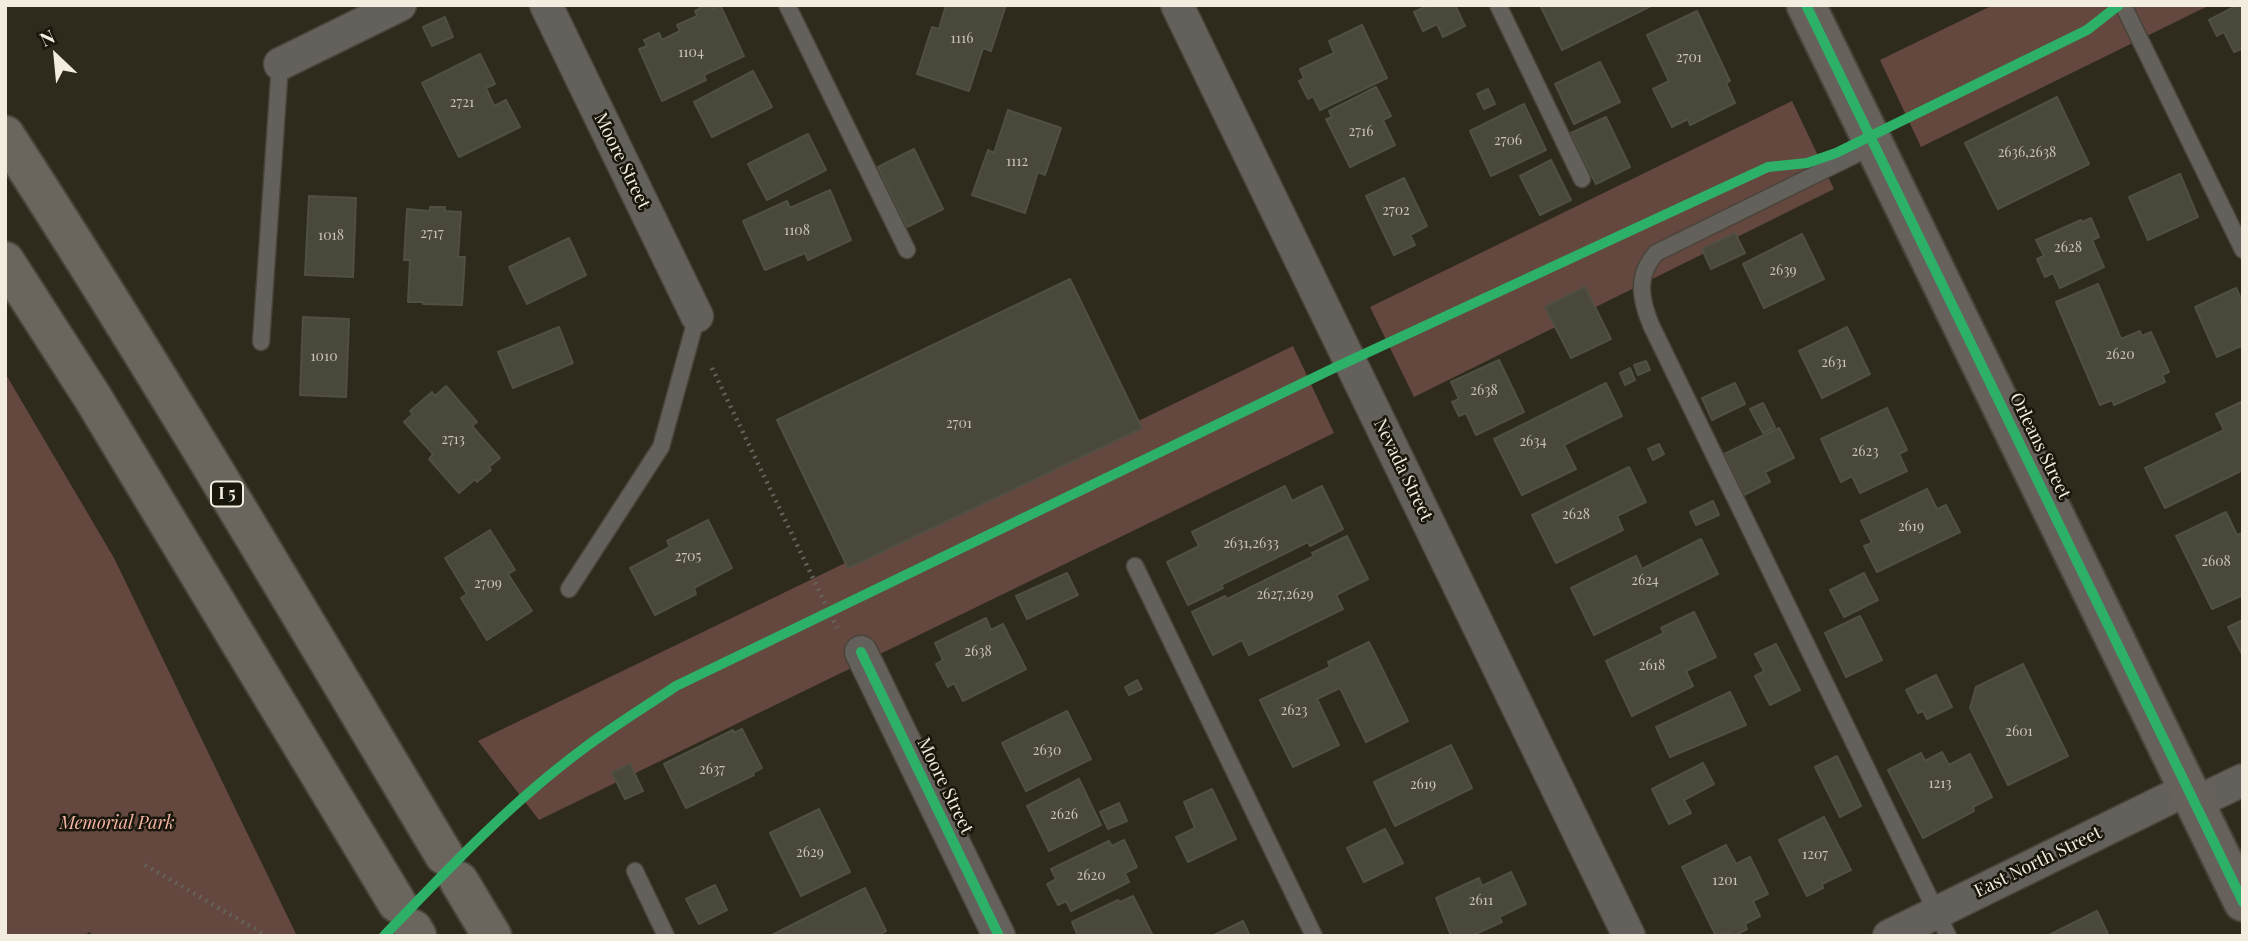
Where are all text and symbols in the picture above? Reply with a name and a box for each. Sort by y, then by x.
north arrow [21,21,91,91]
text: N [35,22,59,52]
house number: 1116 [951,31,973,47]
house number: 1104 [678,45,704,61]
house number: 2701 [1676,50,1702,66]
house number: 2721 [450,95,474,111]
street label: Moore Street [589,109,655,213]
house number: 2716 [1349,124,1373,140]
house number: 2706 [1494,133,1522,149]
house number: 2636,2638 [1998,145,2056,161]
house number: 1112 [1006,154,1028,170]
house number: 2702 [1382,203,1410,219]
house number: 1108 [784,223,810,239]
house number: 2717 [420,226,444,242]
house number: 1018 [318,228,344,244]
house number: 2628 [2054,240,2082,256]
house number: 2639 [1769,263,1797,279]
house number: 2620 [2105,347,2135,363]
house number: 1010 [310,349,338,365]
house number: 2631 [1821,355,1847,371]
house number: 2638 [1470,383,1498,399]
street label: Orleans Street [2005,389,2075,503]
street label: Nevada Street [1369,415,1437,525]
house number: 2701 [946,416,972,432]
house number: 2713 [441,432,465,448]
house number: 2634 [1519,434,1547,450]
house number: 2623 [1852,444,1878,460]
road number: I 5 [211,481,243,506]
house number: 2628 [1562,507,1590,523]
house number: 2619 [1898,519,1924,535]
house number: 2631,2633 [1223,536,1279,552]
house number: 2705 [675,549,701,565]
house number: 2608 [2201,554,2231,570]
house number: 2624 [1631,573,1659,589]
house number: 2709 [474,576,502,592]
house number: 2627,2629 [1256,587,1314,603]
house number: 2638 [964,644,992,660]
house number: 2618 [1639,658,1665,674]
house number: 2623 [1281,703,1307,719]
house number: 2601 [2005,724,2033,740]
street label: Moore Street [912,734,978,838]
house number: 2630 [1033,743,1061,759]
house number: 2637 [699,762,725,778]
house number: 1213 [1928,776,1952,792]
house number: 2619 [1410,777,1436,793]
house number: 2626 [1050,807,1078,823]
park label: Memorial Park [59,812,175,834]
street label: East North Street [1971,822,2105,902]
house number: 2629 [796,845,824,861]
house number: 1207 [1802,847,1828,863]
house number: 2620 [1076,868,1106,884]
house number: 1201 [1712,873,1738,889]
house number: 2611 [1469,893,1493,909]

